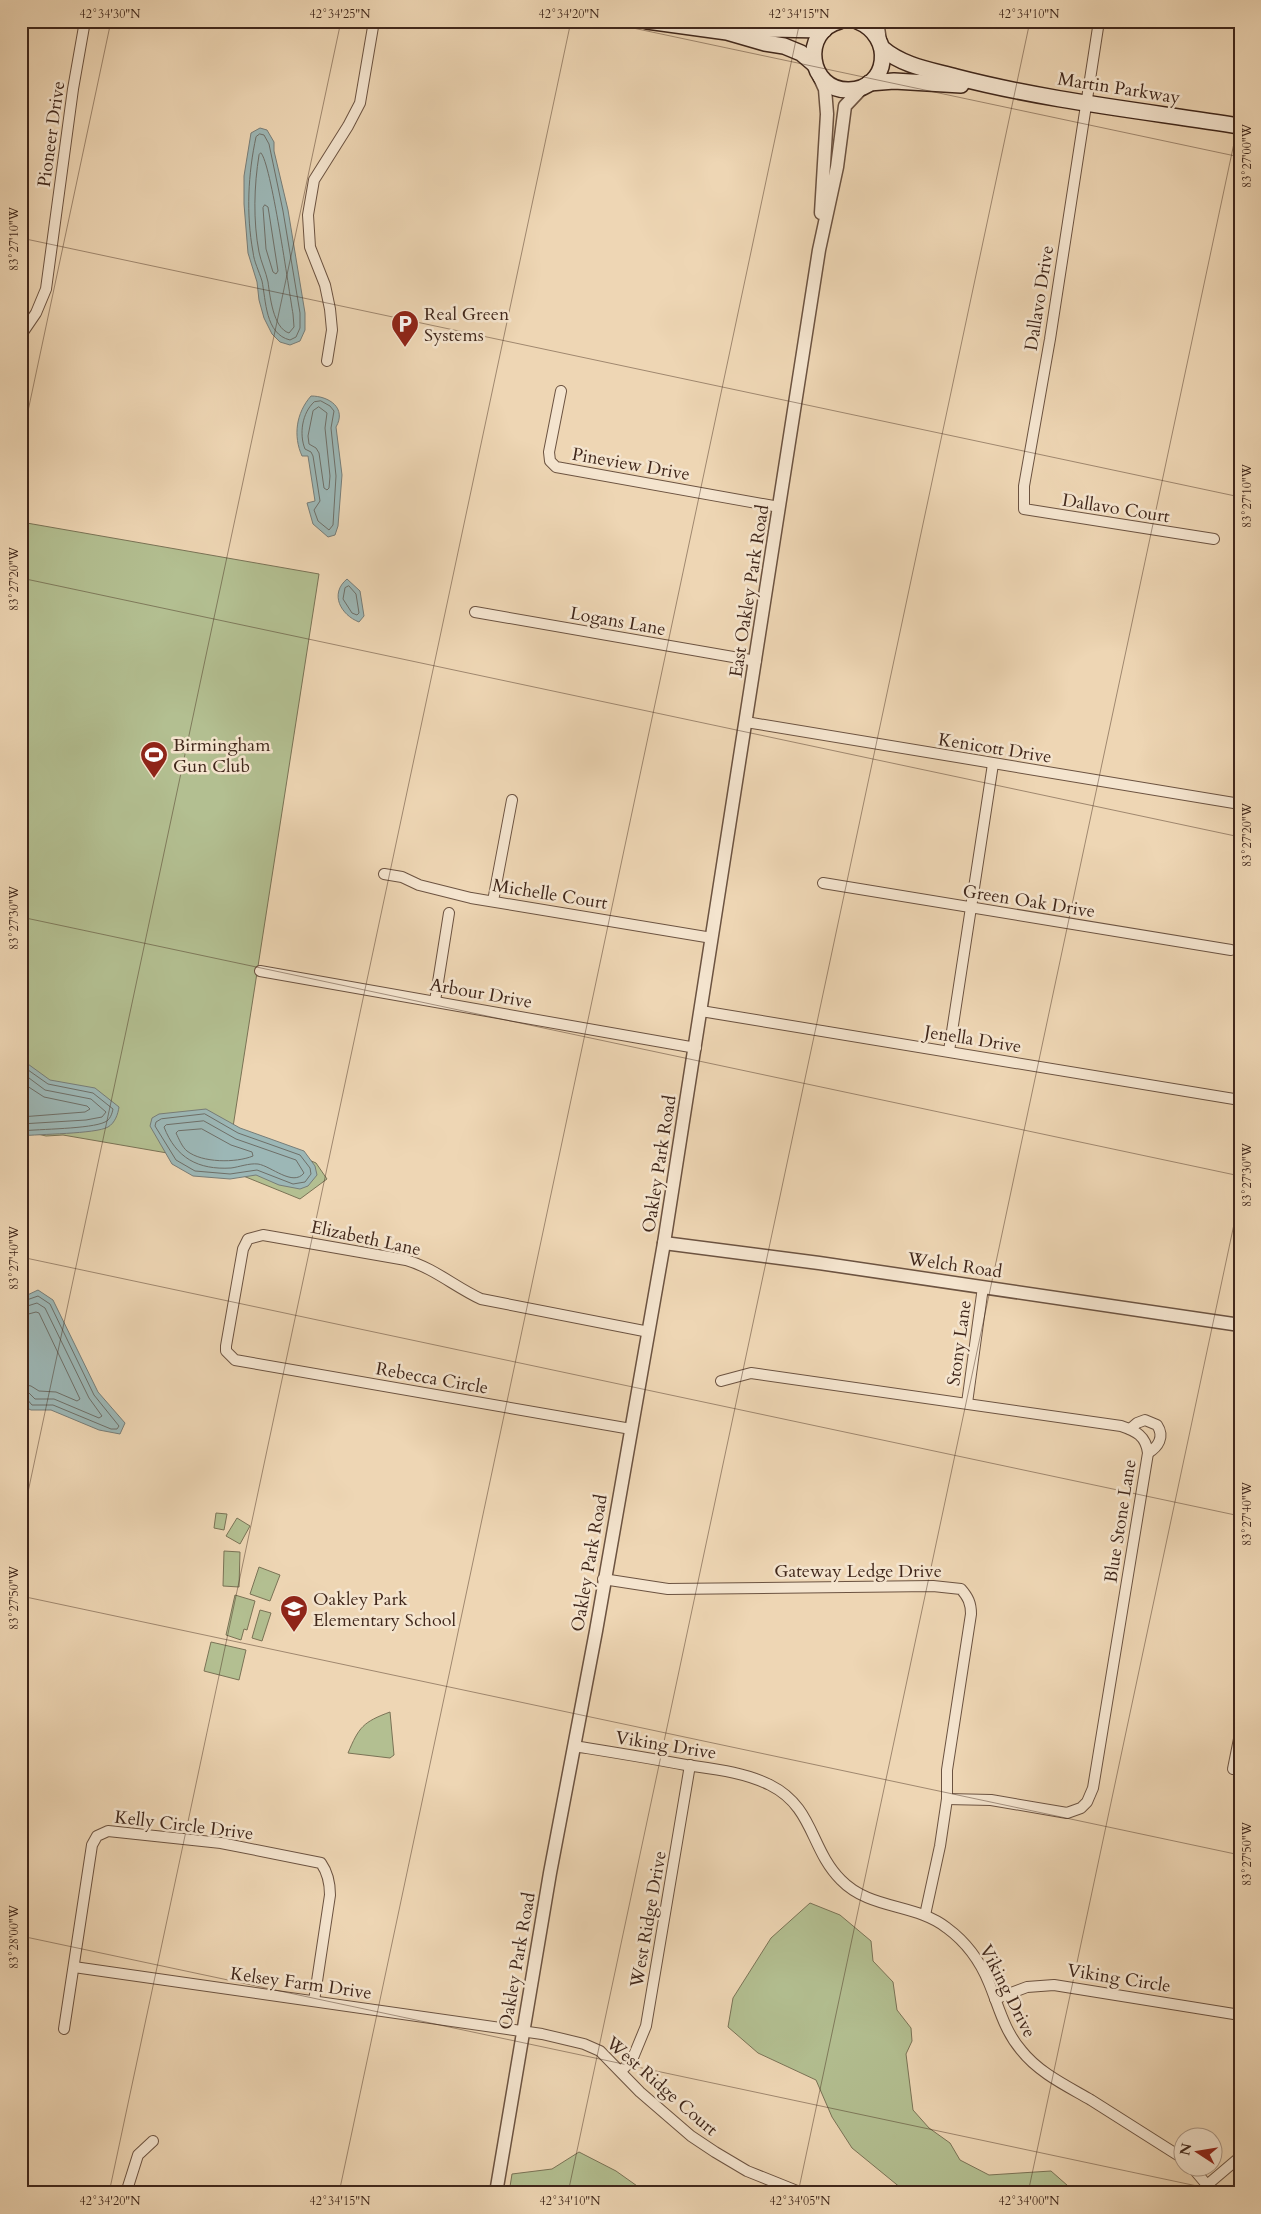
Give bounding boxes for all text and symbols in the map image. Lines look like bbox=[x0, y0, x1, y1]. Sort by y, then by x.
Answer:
text: 42°34'30"N bbox=[80, 6, 141, 22]
text: 42°34'25"N bbox=[310, 6, 371, 22]
text: 42°34'20"N bbox=[539, 6, 600, 22]
text: 42°34'15"N bbox=[769, 6, 830, 22]
text: 42°34'10"N bbox=[999, 6, 1060, 22]
street label: Martin Parkway bbox=[1056, 66, 1182, 111]
street label: Pioneer Drive bbox=[32, 79, 71, 189]
text: 83°27'00"W bbox=[1239, 123, 1255, 188]
text: 83°27'10"W bbox=[6, 206, 22, 271]
street label: Dallavo Drive bbox=[1019, 244, 1060, 353]
place label: Real Green Systems bbox=[424, 302, 510, 348]
parking icon: Real Green Systems bbox=[390, 309, 420, 348]
street label: Pineview Drive bbox=[570, 442, 692, 487]
text: 83°27'10"W bbox=[1239, 463, 1255, 528]
street label: Dallavo Court bbox=[1060, 488, 1172, 529]
street label: East Oakley Park Road bbox=[723, 503, 776, 679]
text: 83°27'20"W bbox=[6, 546, 22, 611]
street label: Logans Lane bbox=[568, 601, 668, 642]
street label: Kenicott Drive bbox=[936, 727, 1053, 770]
place label: Birmingham Gun Club bbox=[173, 733, 271, 779]
sports icon: Birmingham Gun Club bbox=[139, 740, 169, 779]
text: 83°27'20"W bbox=[1239, 802, 1255, 867]
street label: Michelle Court bbox=[491, 873, 610, 916]
street label: Green Oak Drive bbox=[961, 879, 1097, 924]
text: 83°27'30"W bbox=[6, 885, 22, 950]
street label: Arbour Drive bbox=[428, 972, 534, 1015]
street label: Jenella Drive bbox=[920, 1019, 1023, 1060]
street label: Oakley Park Road bbox=[636, 1093, 683, 1235]
text: 83°27'30"W bbox=[1239, 1142, 1255, 1207]
street label: Elizabeth Lane bbox=[309, 1215, 423, 1262]
text: 83°27'40"W bbox=[6, 1225, 22, 1290]
street label: Welch Road bbox=[905, 1246, 1004, 1285]
street label: Stony Lane bbox=[941, 1299, 978, 1387]
street label: Rebecca Circle bbox=[374, 1356, 490, 1401]
street label: Blue Stone Lane bbox=[1098, 1458, 1143, 1584]
text: 83°27'40"W bbox=[1239, 1481, 1255, 1546]
street label: Oakley Park Road bbox=[565, 1492, 614, 1634]
street label: Gateway Ledge Drive bbox=[774, 1559, 942, 1584]
text: 83°27'50"W bbox=[6, 1565, 22, 1630]
place label: Oakley Park Elementary School bbox=[313, 1587, 456, 1633]
school or university icon: Oakley Park Elementary School bbox=[279, 1594, 309, 1633]
street label: Viking Drive bbox=[614, 1725, 718, 1766]
street label: Kelly Circle Drive bbox=[113, 1805, 255, 1846]
text: 83°27'50"W bbox=[1239, 1821, 1255, 1886]
street label: West Ridge Drive bbox=[624, 1849, 673, 1990]
street label: Oakley Park Road bbox=[493, 1890, 542, 2032]
text: 83°28'00"W bbox=[6, 1904, 22, 1969]
street label: Viking Drive bbox=[973, 1940, 1042, 2042]
street label: Viking Circle bbox=[1065, 1958, 1172, 1999]
street label: Kelsey Farm Drive bbox=[228, 1961, 373, 2006]
street label: West Ridge Court bbox=[600, 2030, 723, 2142]
north arrow bbox=[1174, 2126, 1224, 2176]
text: N bbox=[1175, 2141, 1196, 2157]
text: 42°34'20"N bbox=[80, 2193, 141, 2209]
text: 42°34'15"N bbox=[310, 2193, 371, 2209]
text: 42°34'10"N bbox=[540, 2193, 601, 2209]
text: 42°34'05"N bbox=[770, 2193, 831, 2209]
text: 42°34'00"N bbox=[999, 2193, 1060, 2209]

